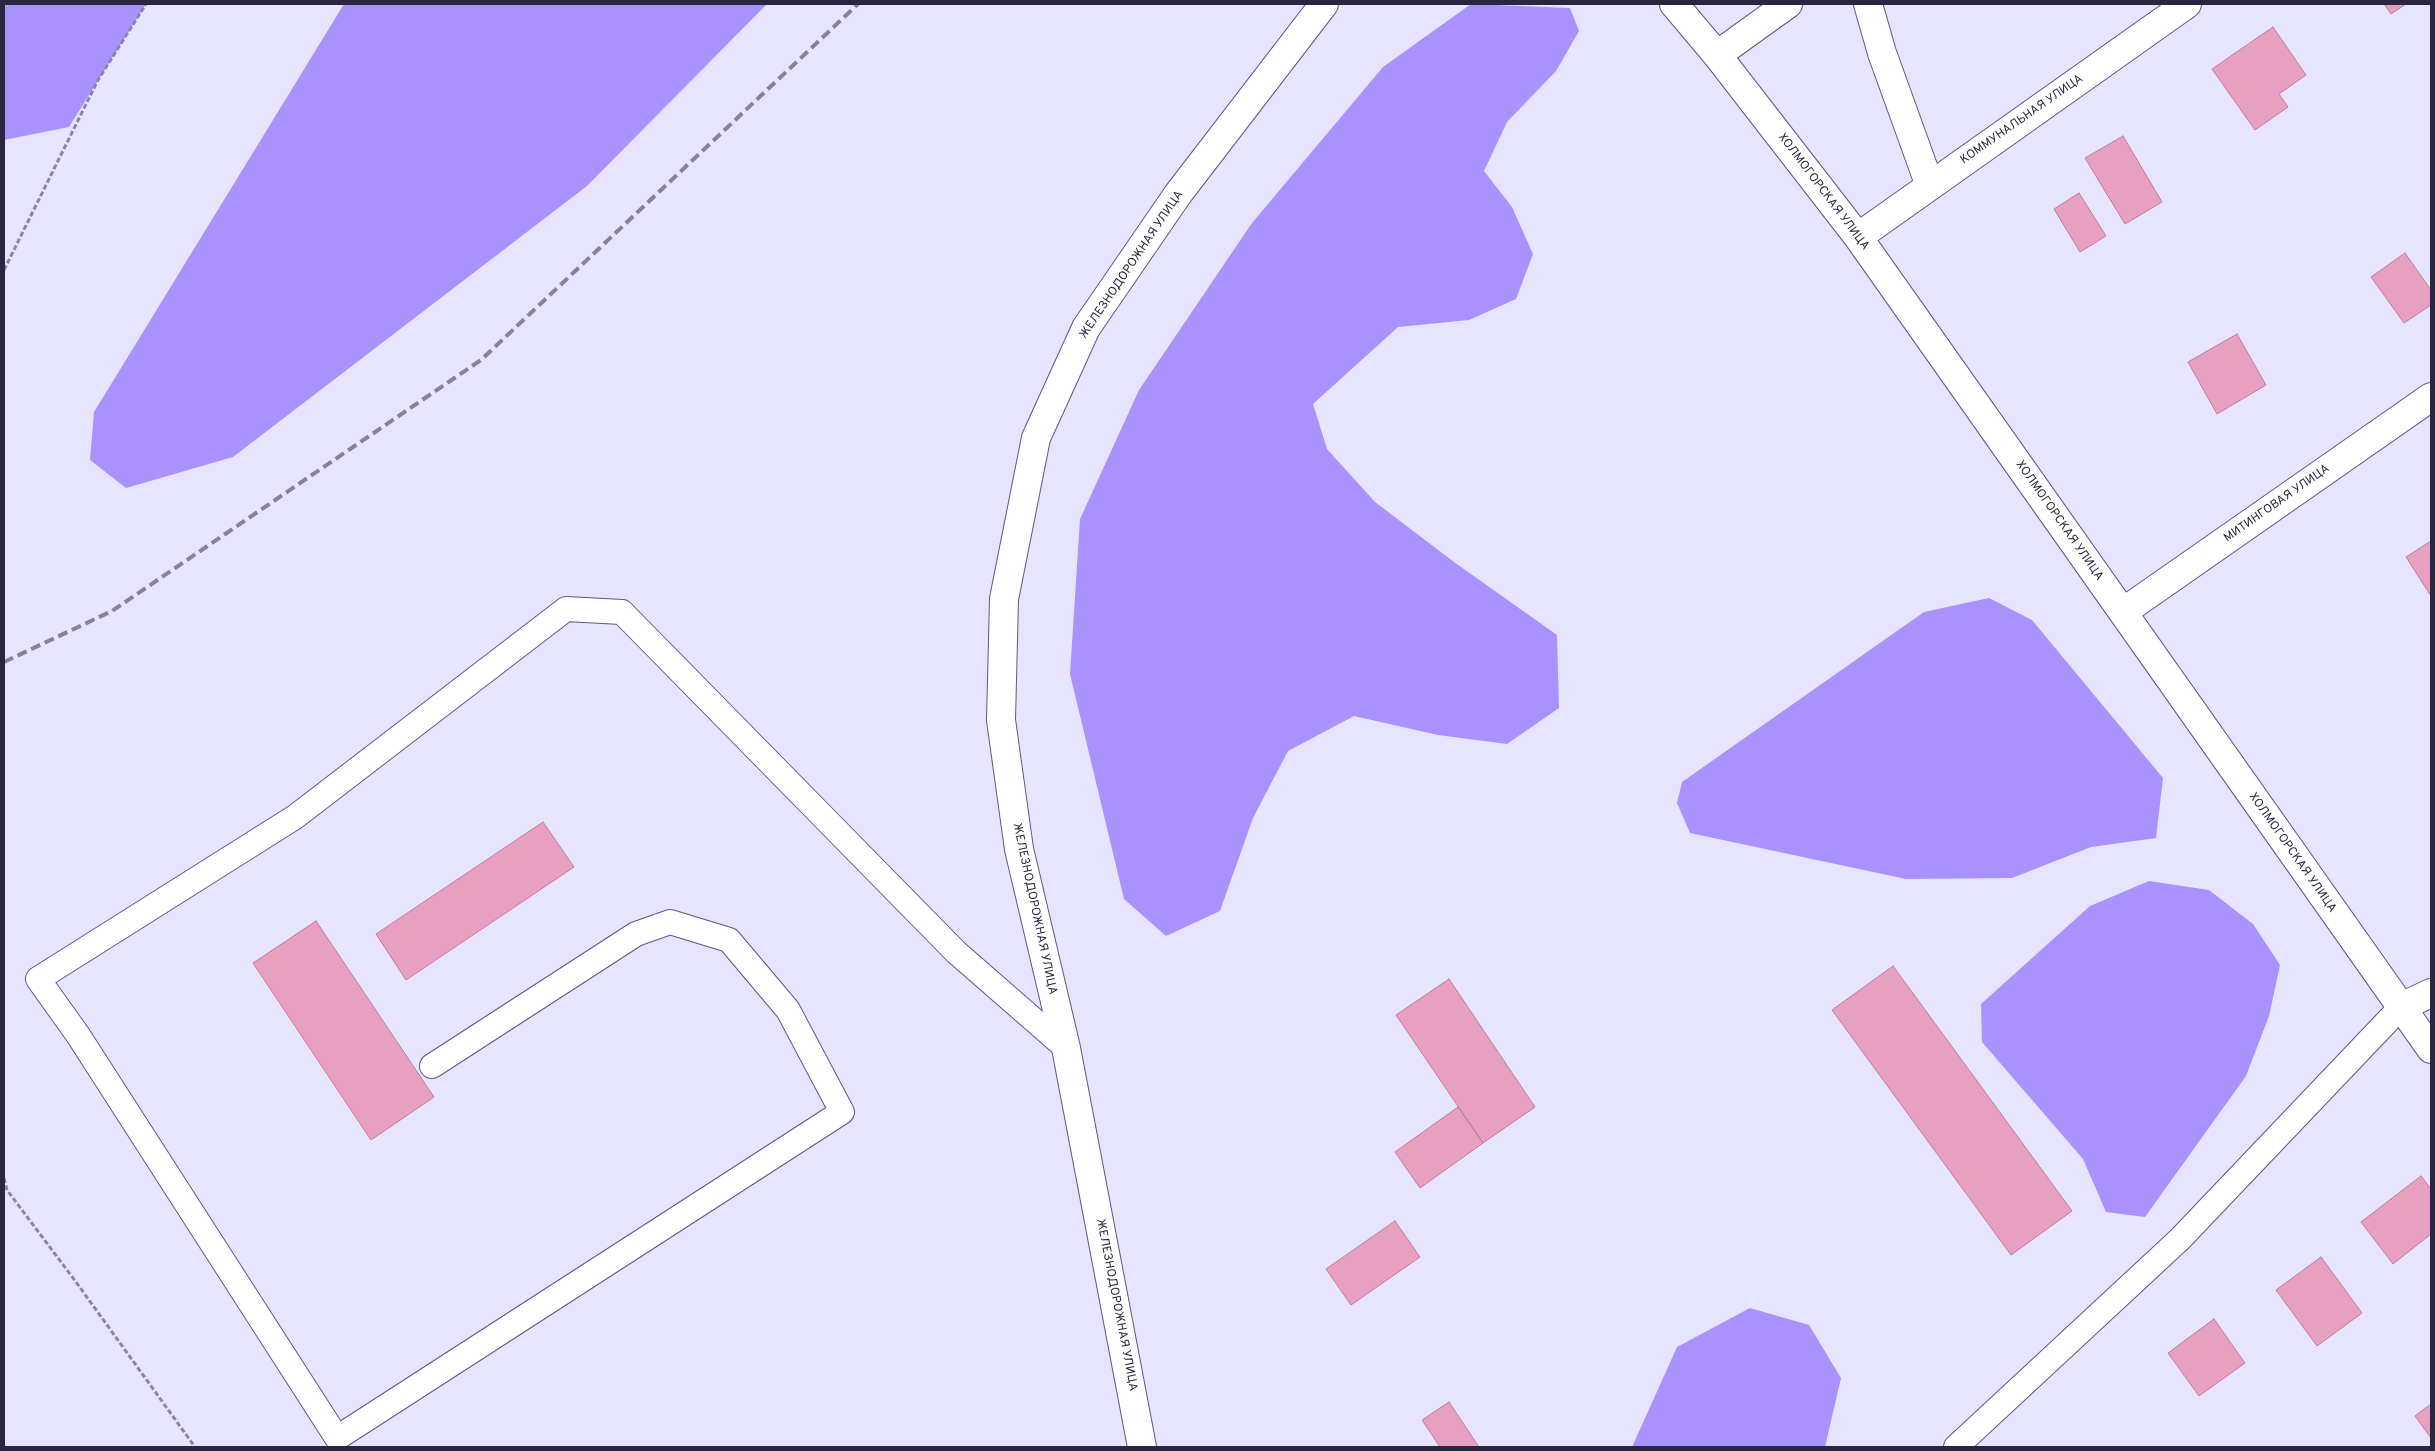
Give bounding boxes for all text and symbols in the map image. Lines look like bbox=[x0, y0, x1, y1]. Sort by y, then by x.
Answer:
street label: КОММУНАЛЬНАЯ УЛИЦА bbox=[1958, 72, 2086, 168]
street label: ХОЛМОГОРСКАЯ УЛИЦА bbox=[1774, 131, 1872, 253]
street label: ЖЕЛЕЗНОДОРОЖНАЯ УЛИЦА bbox=[1077, 188, 1187, 342]
street label: ХОЛМОГОРСКАЯ УЛИЦА bbox=[2012, 458, 2106, 584]
street label: МИТИНГОВАЯ УЛИЦА bbox=[2221, 462, 2333, 546]
street label: ХОЛМОГОРСКАЯ УЛИЦА bbox=[2245, 790, 2339, 916]
street label: ЖЕЛЕЗНОДОРОЖНАЯ УЛИЦА bbox=[1009, 822, 1059, 996]
street label: ЖЕЛЕЗНОДОРОЖНАЯ УЛИЦА bbox=[1092, 1218, 1140, 1392]

